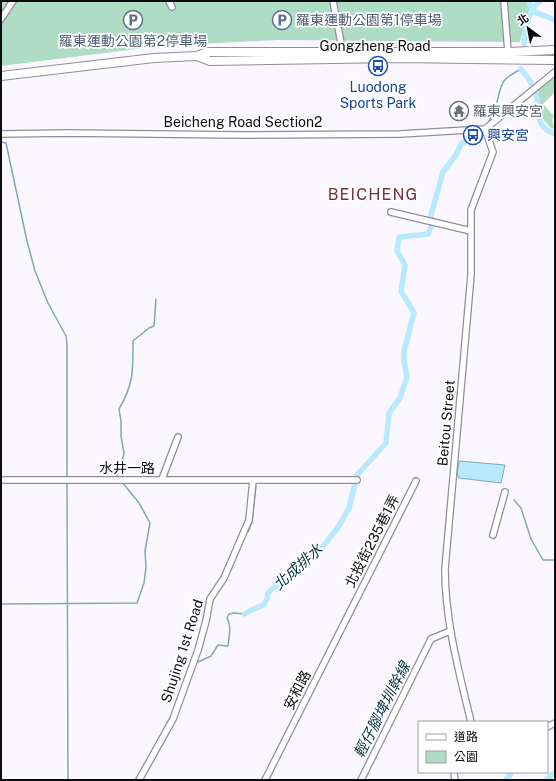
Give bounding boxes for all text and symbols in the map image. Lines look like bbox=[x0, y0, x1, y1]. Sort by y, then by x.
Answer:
north arrow bbox=[508, 8, 548, 48]
parking icon: 羅東運動公園第2停車場 bbox=[122, 9, 144, 31]
parking icon: 羅東運動公園第1停車場 bbox=[271, 9, 293, 31]
place label: 羅東運動公園第1停車場 bbox=[296, 12, 442, 28]
text: 北 bbox=[515, 12, 531, 28]
place label: 羅東運動公園第2停車場 bbox=[59, 33, 207, 49]
street label: Gongzheng Road bbox=[319, 38, 431, 54]
bus stop icon: Luodong Sports Park bbox=[367, 55, 389, 77]
place label: Luodong Sports Park bbox=[340, 79, 416, 111]
temple icon: 羅東興安宮 bbox=[448, 100, 470, 122]
place label: 羅東興安宮 bbox=[473, 103, 543, 119]
street label: Beicheng Road Section2 bbox=[164, 114, 322, 130]
bus stop icon: 興安宮 bbox=[462, 124, 484, 146]
place label: 興安宮 bbox=[487, 127, 529, 143]
district label: BEICHENG bbox=[328, 185, 418, 204]
street label: Beitou Street bbox=[434, 379, 458, 467]
street label: 水井一路 bbox=[99, 460, 155, 476]
street label: 北投街235巷1弄 bbox=[342, 492, 402, 590]
water label: 北成排水 bbox=[270, 540, 326, 593]
street label: Shujing 1st Road bbox=[158, 597, 206, 705]
water label: 輕仔腳埤圳幹線 bbox=[350, 657, 414, 760]
street label: 安和路 bbox=[280, 668, 314, 712]
legend bbox=[418, 721, 548, 773]
text: 道路 bbox=[454, 730, 478, 744]
text: 公園 bbox=[454, 750, 478, 764]

